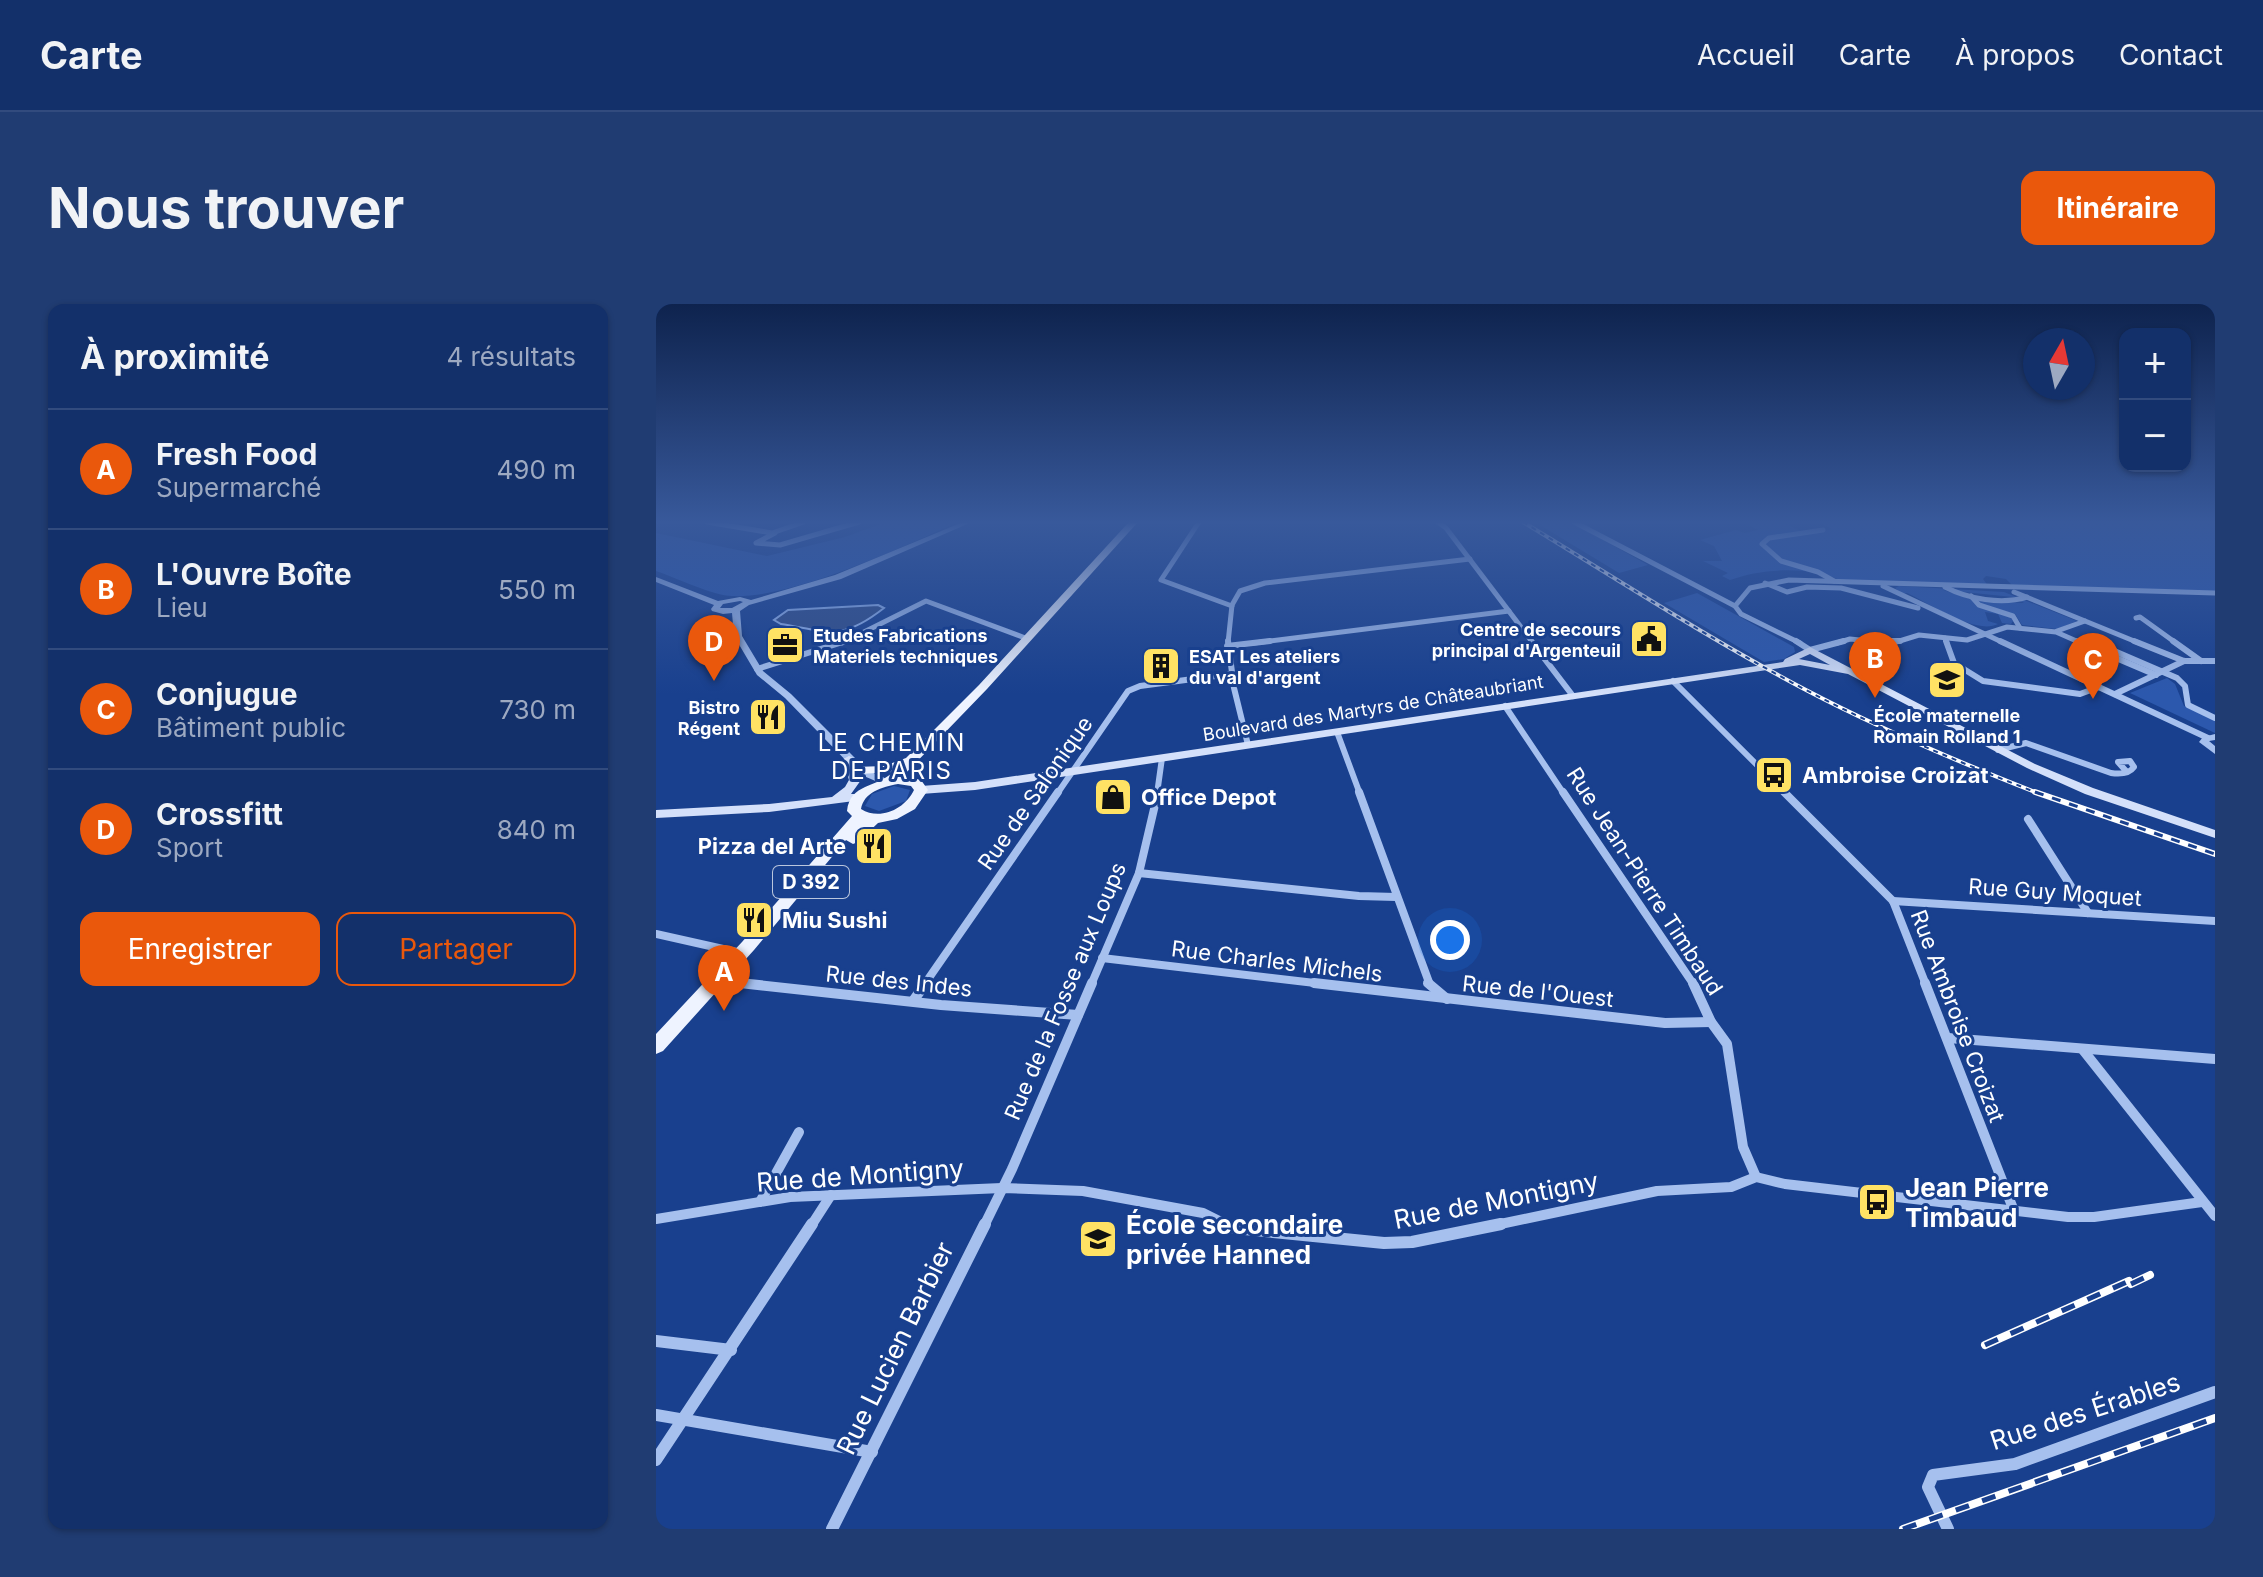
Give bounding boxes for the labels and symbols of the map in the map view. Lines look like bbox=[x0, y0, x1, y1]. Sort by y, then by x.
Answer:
north arrow bbox=[2023, 328, 2095, 400]
pin: D bbox=[688, 615, 740, 681]
public building icon: Centre de secours principal d'Argenteuil bbox=[1628, 618, 1670, 660]
place label: Centre de secours principal d'Argenteuil bbox=[1432, 619, 1621, 661]
office icon: Etudes Fabrications Materiels techniques bbox=[764, 624, 806, 666]
place label: Etudes Fabrications Materiels techniques bbox=[813, 625, 998, 667]
pin: B bbox=[1849, 632, 1901, 698]
pin: C bbox=[2067, 633, 2119, 699]
building icon: ESAT Les ateliers du val d'argent bbox=[1140, 645, 1182, 687]
place label: ESAT Les ateliers du val d'argent bbox=[1189, 646, 1340, 688]
school or university icon: École maternelle Romain Rolland 1 bbox=[1926, 659, 1968, 701]
street label: Boulevard des Martyrs de Châteaubriant bbox=[1201, 671, 1545, 745]
restaurant icon: Bistro Régent bbox=[747, 696, 789, 738]
place label: Bistro Régent bbox=[678, 697, 740, 739]
place label: École maternelle Romain Rolland 1 bbox=[1873, 705, 2021, 747]
street label: Rue de Salonique bbox=[972, 711, 1098, 875]
district label: LE CHEMIN DE PARIS bbox=[818, 728, 966, 785]
bus stop icon: Ambroise Croizat bbox=[1753, 754, 1795, 796]
street label: Rue Jean-Pierre Timbaud bbox=[1562, 762, 1728, 1000]
place label: Ambroise Croizat bbox=[1802, 762, 1988, 788]
shop icon: Office Depot bbox=[1092, 776, 1134, 818]
place label: Office Depot bbox=[1141, 784, 1276, 810]
restaurant icon: Pizza del Arte bbox=[853, 825, 895, 867]
place label: Pizza del Arte bbox=[698, 833, 846, 859]
street label: Rue de la Fosse aux Loups bbox=[999, 858, 1131, 1124]
road number: D 392 bbox=[773, 866, 849, 898]
street label: Rue Guy Moquet bbox=[1967, 873, 2143, 911]
restaurant icon: Miu Sushi bbox=[733, 899, 775, 941]
street label: Rue Ambroise Croizat bbox=[1905, 906, 2011, 1126]
place label: Miu Sushi bbox=[782, 907, 887, 933]
your location bbox=[1430, 920, 1470, 960]
street label: Rue Charles Michels bbox=[1170, 935, 1384, 987]
pin: A bbox=[698, 945, 750, 1011]
street label: Rue des Indes bbox=[824, 960, 974, 1002]
street label: Rue de l'Ouest bbox=[1461, 970, 1615, 1012]
street label: Rue de Montigny bbox=[755, 1152, 965, 1198]
street label: Rue de Montigny bbox=[1391, 1165, 1601, 1235]
place label: Jean Pierre Timbaud bbox=[1905, 1172, 2049, 1233]
bus stop icon: Jean Pierre Timbaud bbox=[1856, 1181, 1898, 1223]
place label: École secondaire privée Hanned bbox=[1126, 1209, 1343, 1270]
school or university icon: École secondaire privée Hanned bbox=[1077, 1218, 1119, 1260]
street label: Rue Lucien Barbier bbox=[830, 1236, 960, 1459]
street label: Rue des Érables bbox=[1986, 1366, 2184, 1456]

